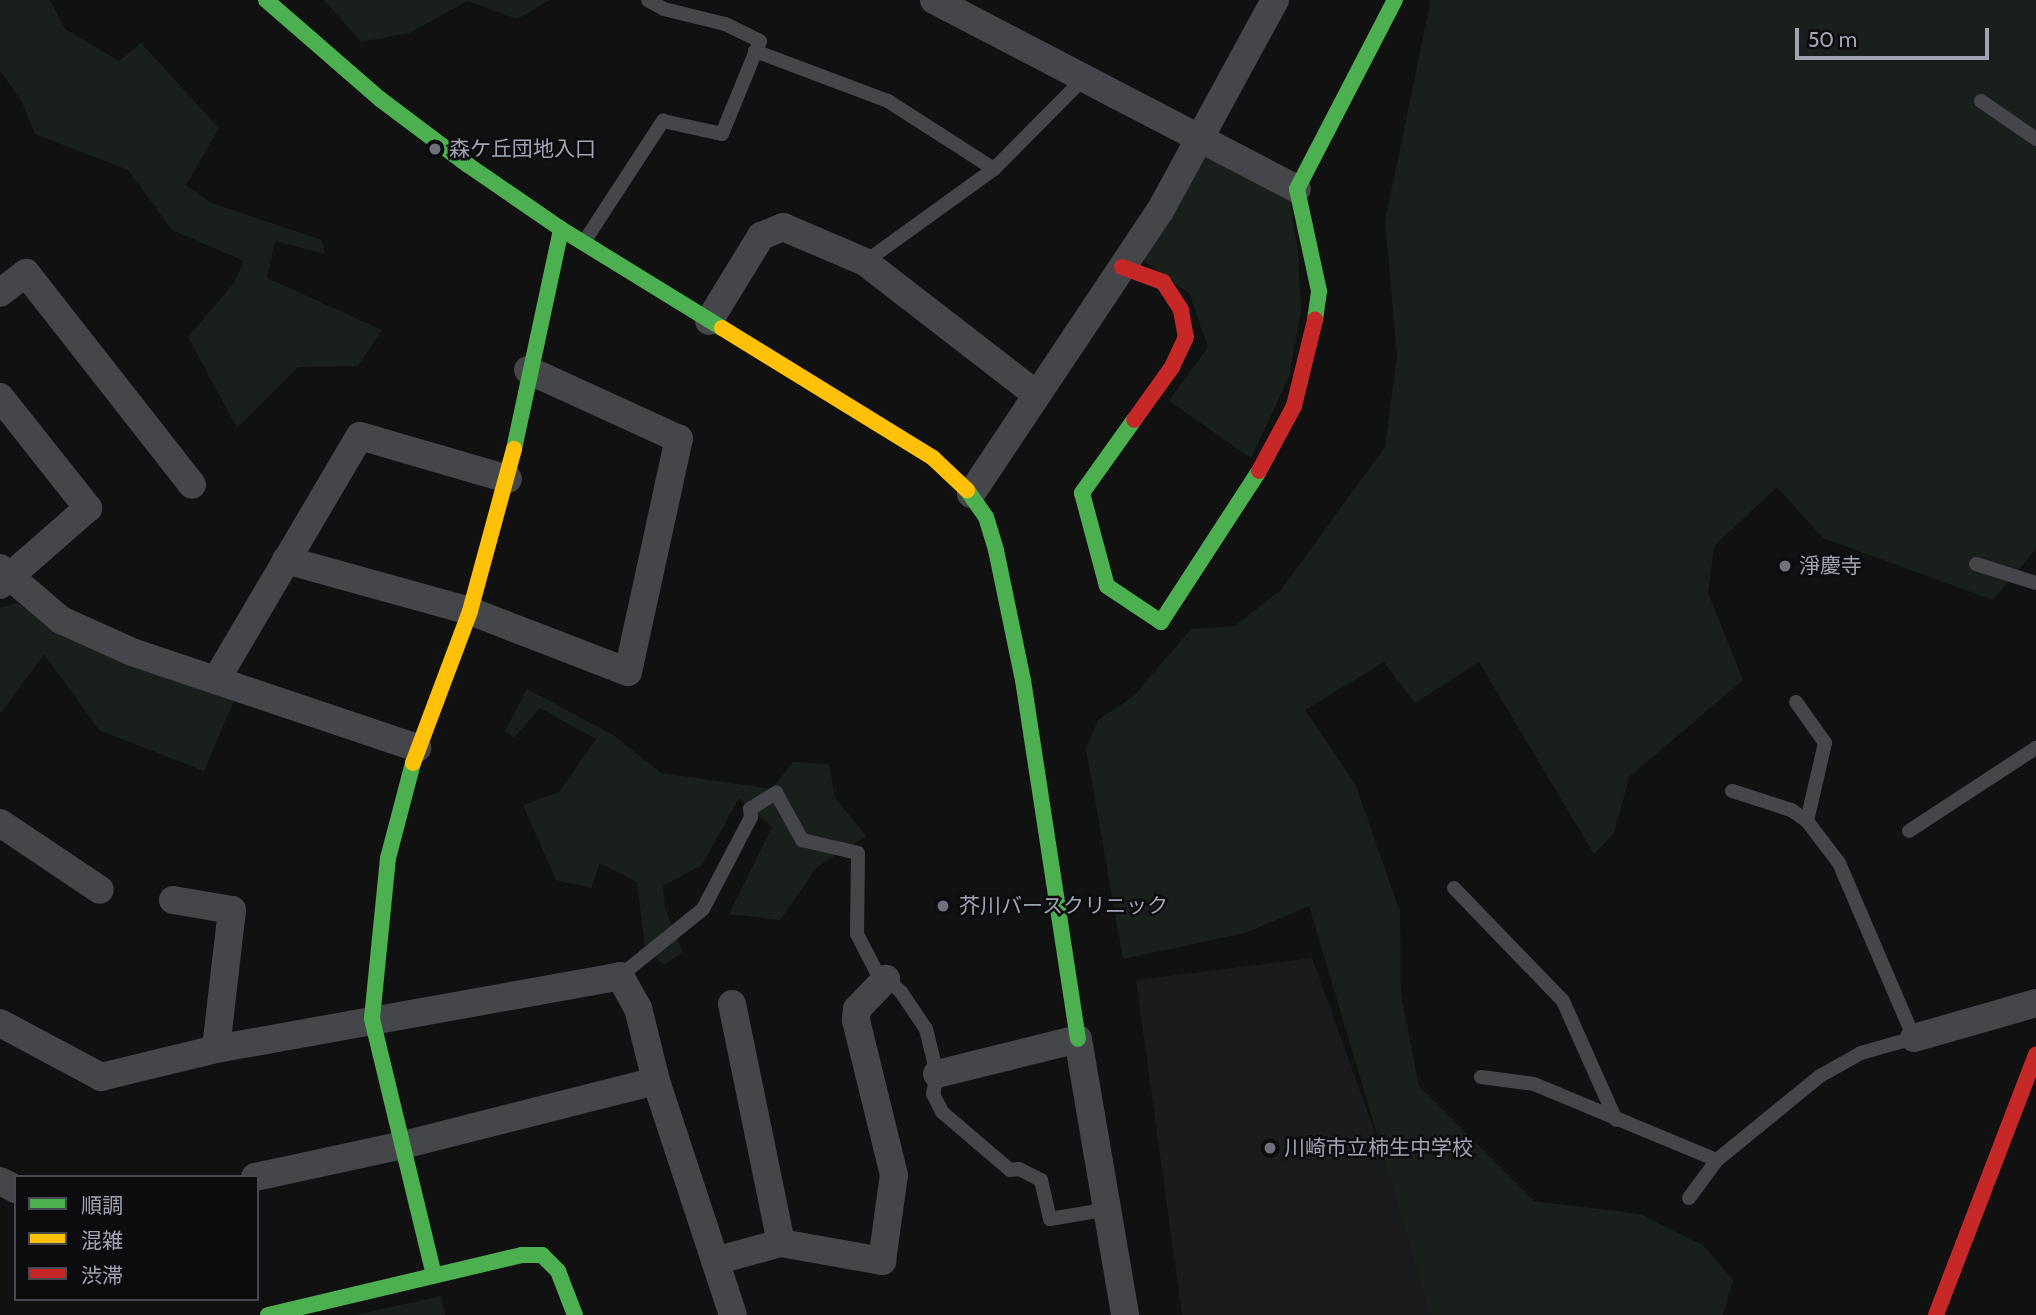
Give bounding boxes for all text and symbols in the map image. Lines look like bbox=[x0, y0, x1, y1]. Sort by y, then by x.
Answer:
scale bar bbox=[1798, 14, 1992, 58]
text: 50 m bbox=[1808, 27, 1857, 52]
place label: 森ケ丘団地入口 bbox=[449, 136, 596, 162]
marker: 森ケ丘団地入口 bbox=[427, 141, 443, 157]
place label: 淨慶寺 bbox=[1799, 553, 1862, 579]
marker: 淨慶寺 bbox=[1777, 558, 1793, 574]
place label: 芥川バースクリニック bbox=[959, 893, 1169, 919]
marker: 芥川バースクリニック bbox=[933, 896, 953, 916]
place label: 川崎市立柿生中学校 bbox=[1284, 1135, 1473, 1161]
marker: 川崎市立柿生中学校 bbox=[1262, 1140, 1278, 1156]
legend bbox=[14, 1175, 259, 1301]
text: 順調 bbox=[81, 1193, 123, 1218]
text: 混雑 bbox=[81, 1228, 123, 1253]
text: 渋滞 bbox=[81, 1263, 123, 1288]

